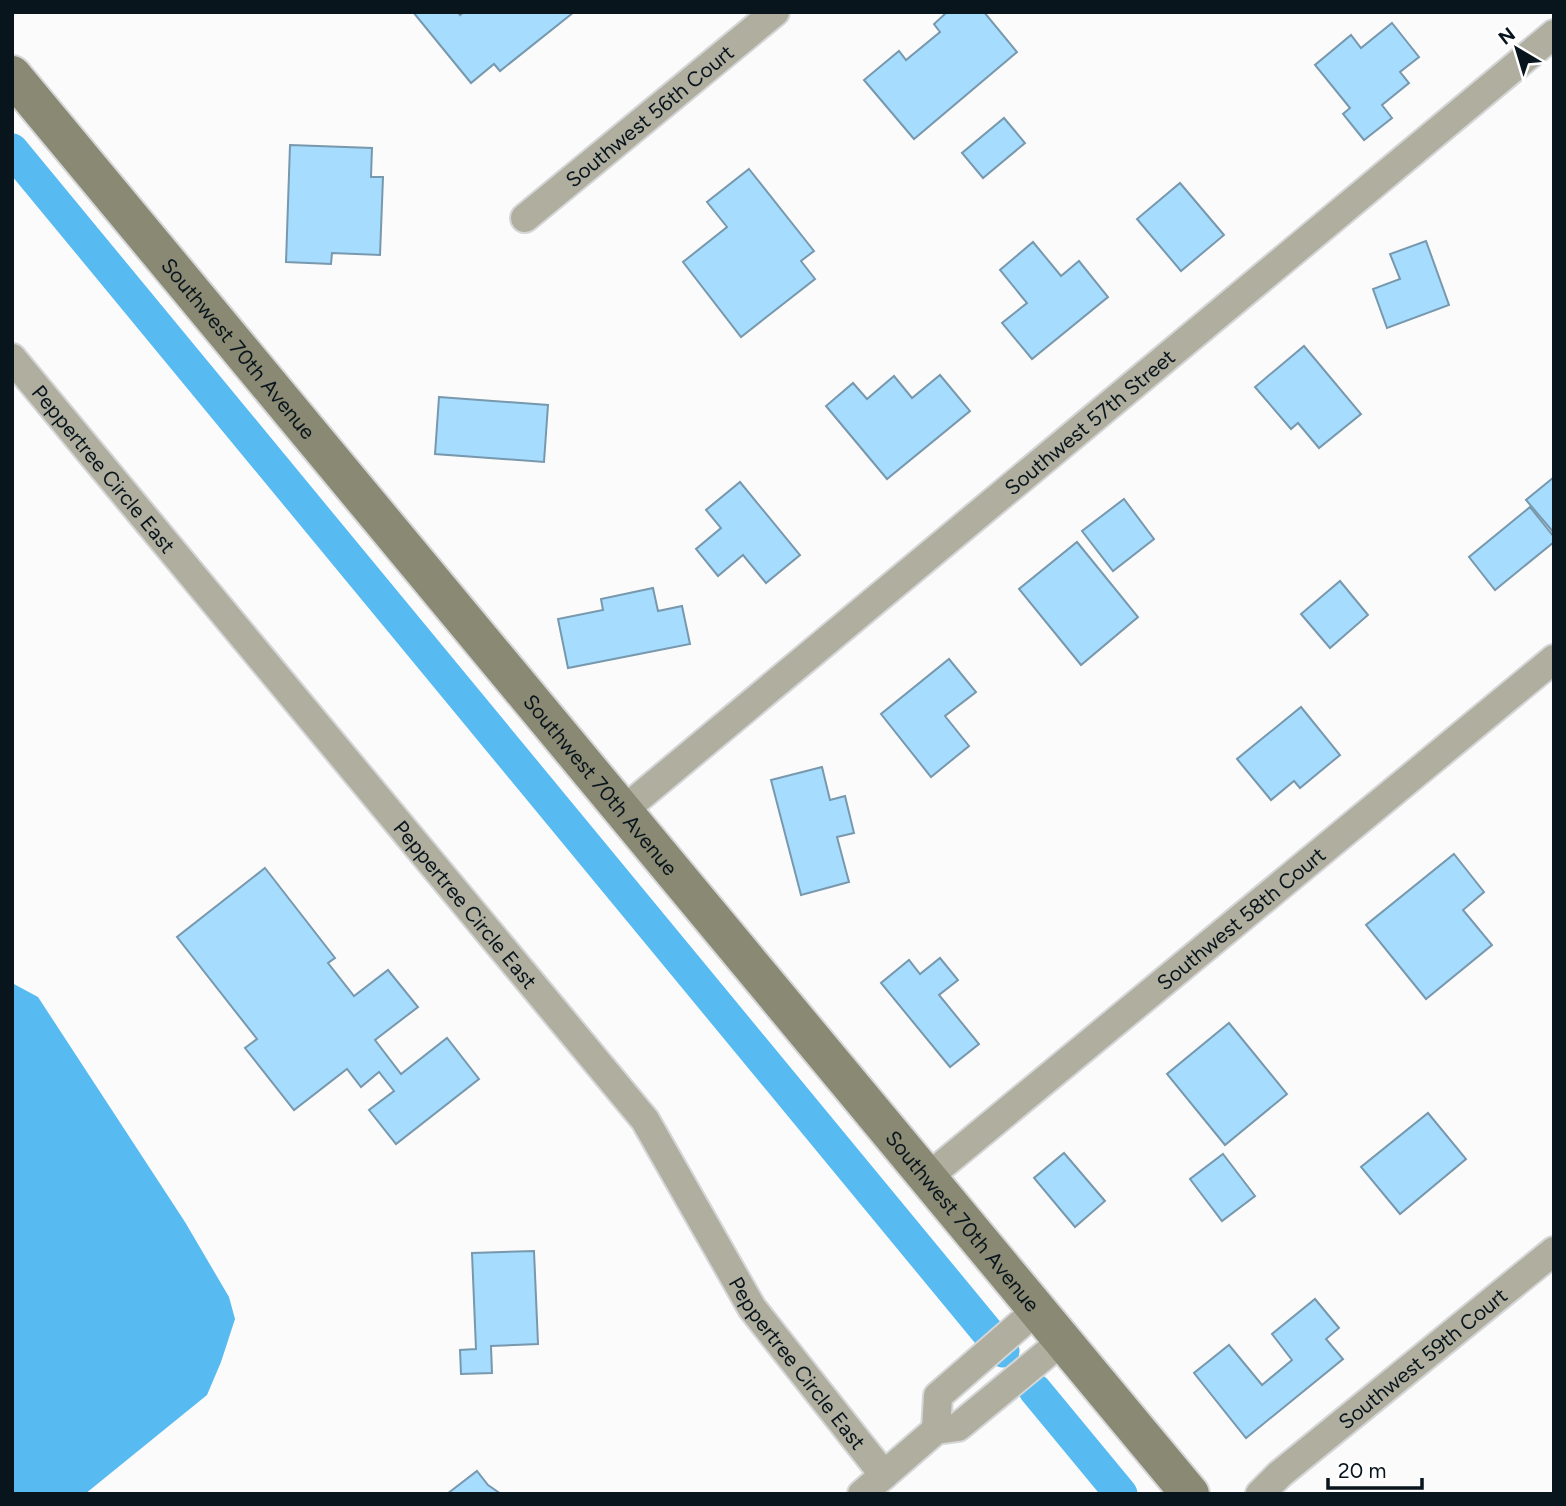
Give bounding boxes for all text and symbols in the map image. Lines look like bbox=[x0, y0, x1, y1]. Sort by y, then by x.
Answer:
north arrow bbox=[1482, 14, 1552, 84]
text: N bbox=[1494, 22, 1520, 50]
street label: Southwest 56th Court bbox=[560, 39, 738, 192]
street label: Southwest 70th Avenue bbox=[156, 253, 321, 444]
street label: Southwest 57th Street bbox=[999, 344, 1180, 500]
street label: Peppertree Circle East bbox=[27, 380, 181, 558]
street label: Southwest 70th Avenue bbox=[519, 689, 683, 880]
street label: Peppertree Circle East bbox=[389, 815, 543, 993]
street label: Southwest 58th Court bbox=[1152, 841, 1330, 995]
street label: Southwest 70th Avenue bbox=[881, 1125, 1045, 1316]
street label: Peppertree Circle East bbox=[724, 1272, 871, 1454]
street label: Southwest 59th Court bbox=[1333, 1282, 1512, 1434]
scale bar bbox=[1328, 1446, 1422, 1490]
text: 20 m bbox=[1338, 1458, 1386, 1483]

